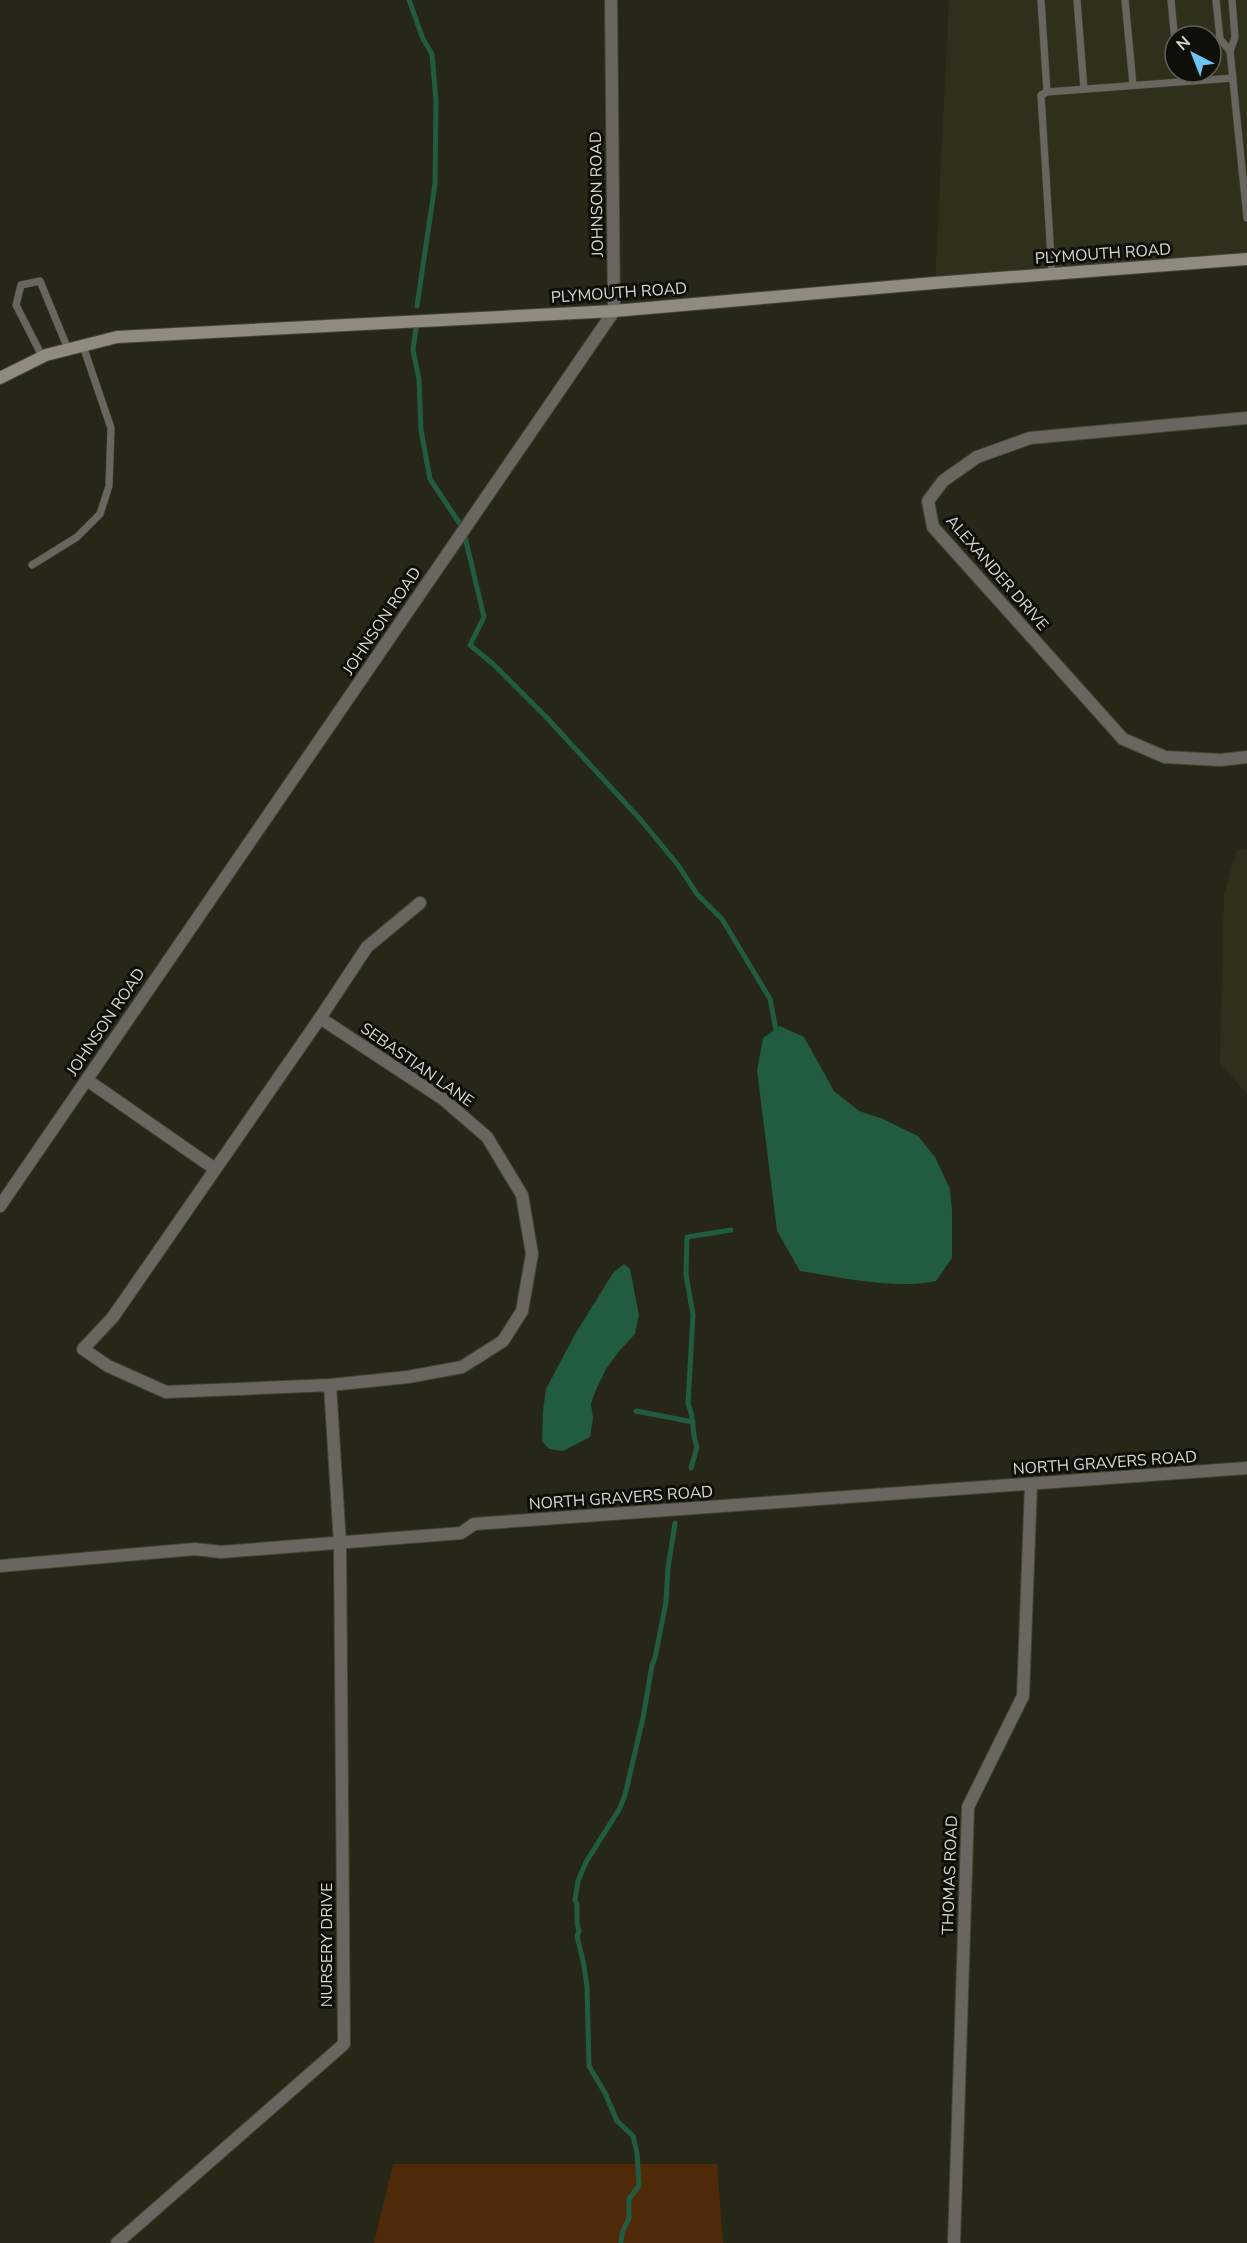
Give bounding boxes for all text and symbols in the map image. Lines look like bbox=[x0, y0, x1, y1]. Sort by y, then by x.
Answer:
north arrow bbox=[1163, 24, 1223, 84]
text: N bbox=[1172, 31, 1195, 56]
street label: JOHNSON ROAD bbox=[585, 131, 609, 258]
street label: PLYMOUTH ROAD bbox=[1034, 238, 1172, 270]
street label: PLYMOUTH ROAD bbox=[550, 277, 688, 309]
street label: ALEXANDER DRIVE bbox=[941, 511, 1053, 635]
street label: JOHNSON ROAD bbox=[337, 563, 426, 680]
street label: JOHNSON ROAD bbox=[61, 964, 150, 1081]
street label: SEBASTIAN LANE bbox=[356, 1018, 478, 1112]
street label: NORTH GRAVERS ROAD bbox=[1012, 1446, 1198, 1480]
street label: NORTH GRAVERS ROAD bbox=[528, 1481, 714, 1515]
street label: THOMAS ROAD bbox=[937, 1815, 963, 1935]
street label: NURSERY DRIVE bbox=[316, 1883, 338, 2007]

